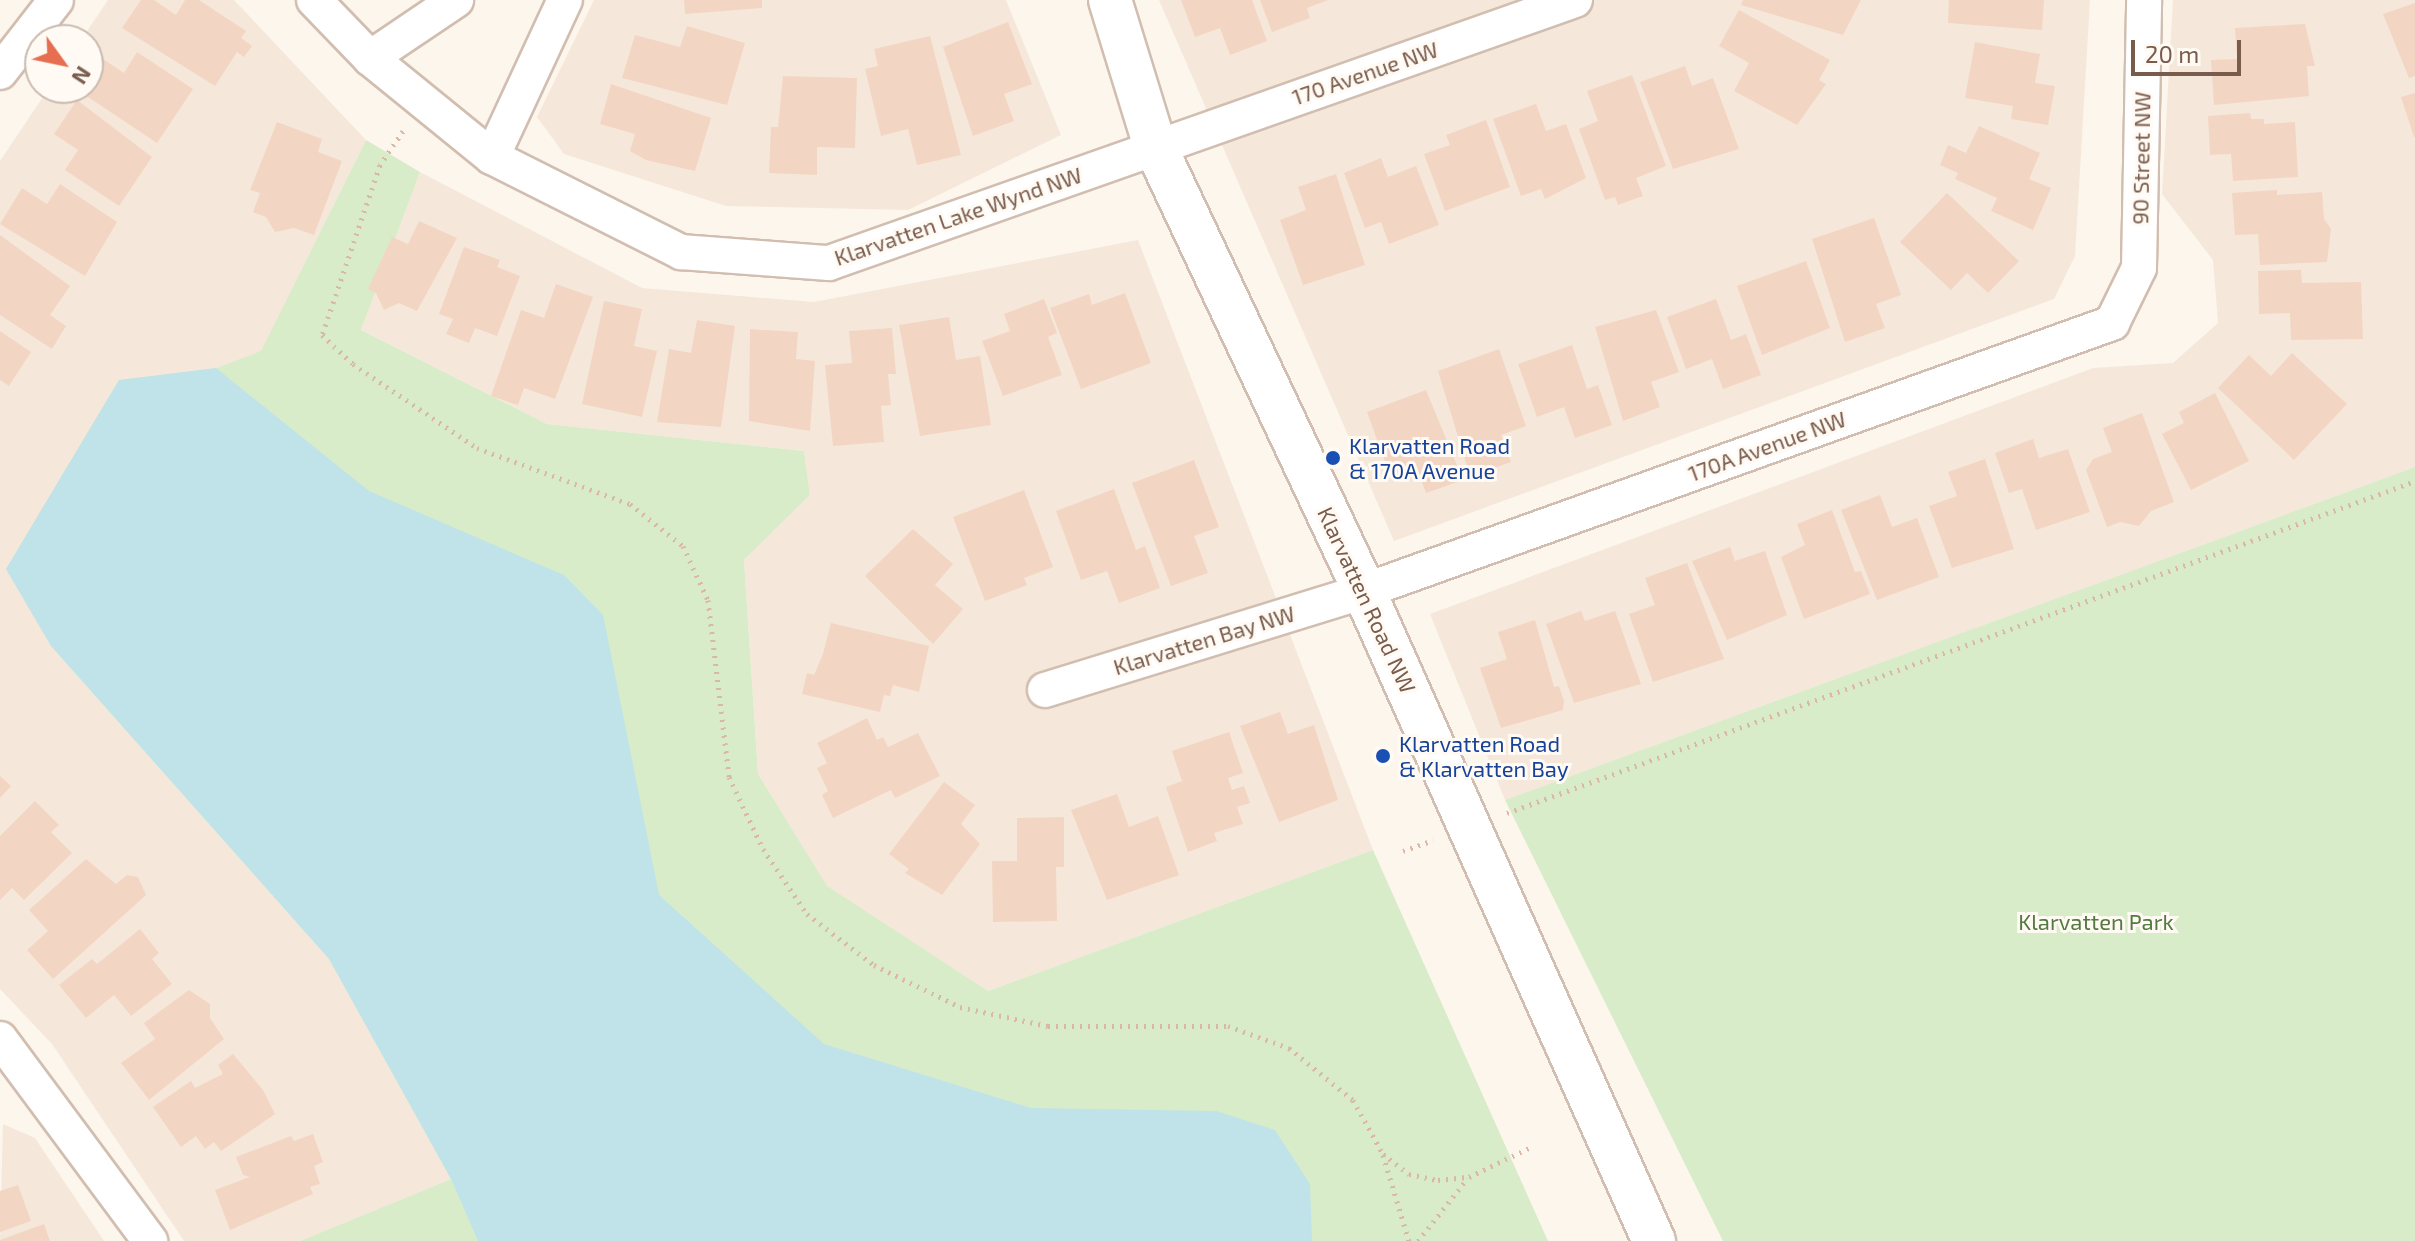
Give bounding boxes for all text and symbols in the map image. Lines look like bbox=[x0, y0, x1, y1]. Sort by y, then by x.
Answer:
north arrow bbox=[24, 24, 104, 104]
scale bar bbox=[2135, 24, 2245, 74]
street label: 170 Avenue NW bbox=[1288, 36, 1442, 110]
text: 20 m bbox=[2145, 39, 2199, 68]
text: N bbox=[67, 62, 98, 90]
street label: 90 Street NW bbox=[2127, 91, 2155, 225]
street label: Klarvatten Lake Wynd NW bbox=[831, 161, 1085, 271]
street label: 170A Avenue NW bbox=[1684, 405, 1850, 487]
place label: Klarvatten Road & 170A Avenue bbox=[1349, 432, 1510, 484]
marker: Klarvatten Road & 170A Avenue bbox=[1324, 449, 1342, 467]
street label: Klarvatten Road NW bbox=[1312, 503, 1422, 697]
street label: Klarvatten Bay NW bbox=[1110, 600, 1298, 680]
place label: Klarvatten Road & Klarvatten Bay bbox=[1399, 730, 1569, 782]
marker: Klarvatten Road & Klarvatten Bay bbox=[1374, 747, 1392, 765]
park label: Klarvatten Park bbox=[2018, 909, 2174, 935]

